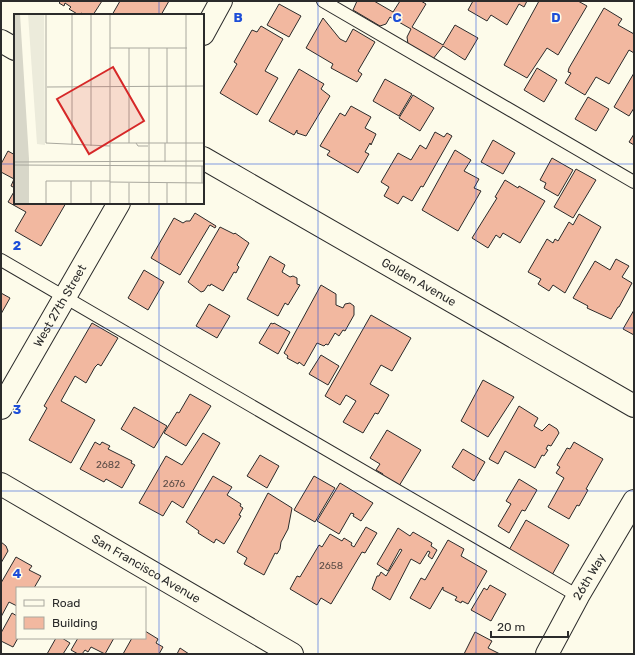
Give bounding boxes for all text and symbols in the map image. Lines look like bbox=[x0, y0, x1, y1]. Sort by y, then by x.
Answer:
text: B bbox=[233, 10, 243, 25]
text: C bbox=[392, 10, 402, 25]
text: D bbox=[551, 10, 561, 25]
inset map bbox=[14, 14, 204, 204]
text: 2 bbox=[13, 238, 21, 253]
street label: Golden Avenue bbox=[379, 255, 459, 309]
street label: West 27th Street bbox=[31, 262, 89, 349]
text: 3 bbox=[13, 402, 22, 417]
house number: 2682 bbox=[96, 459, 120, 471]
house number: 2676 bbox=[163, 478, 185, 490]
street label: San Francisco Avenue bbox=[89, 532, 203, 606]
street label: 26th Way bbox=[570, 551, 609, 602]
house number: 2658 bbox=[319, 560, 343, 572]
text: 4 bbox=[13, 566, 22, 581]
legend bbox=[16, 587, 146, 639]
text: Road bbox=[52, 596, 80, 610]
scale bar bbox=[491, 613, 568, 639]
text: Building bbox=[52, 616, 98, 630]
text: 20 m bbox=[497, 620, 525, 634]

